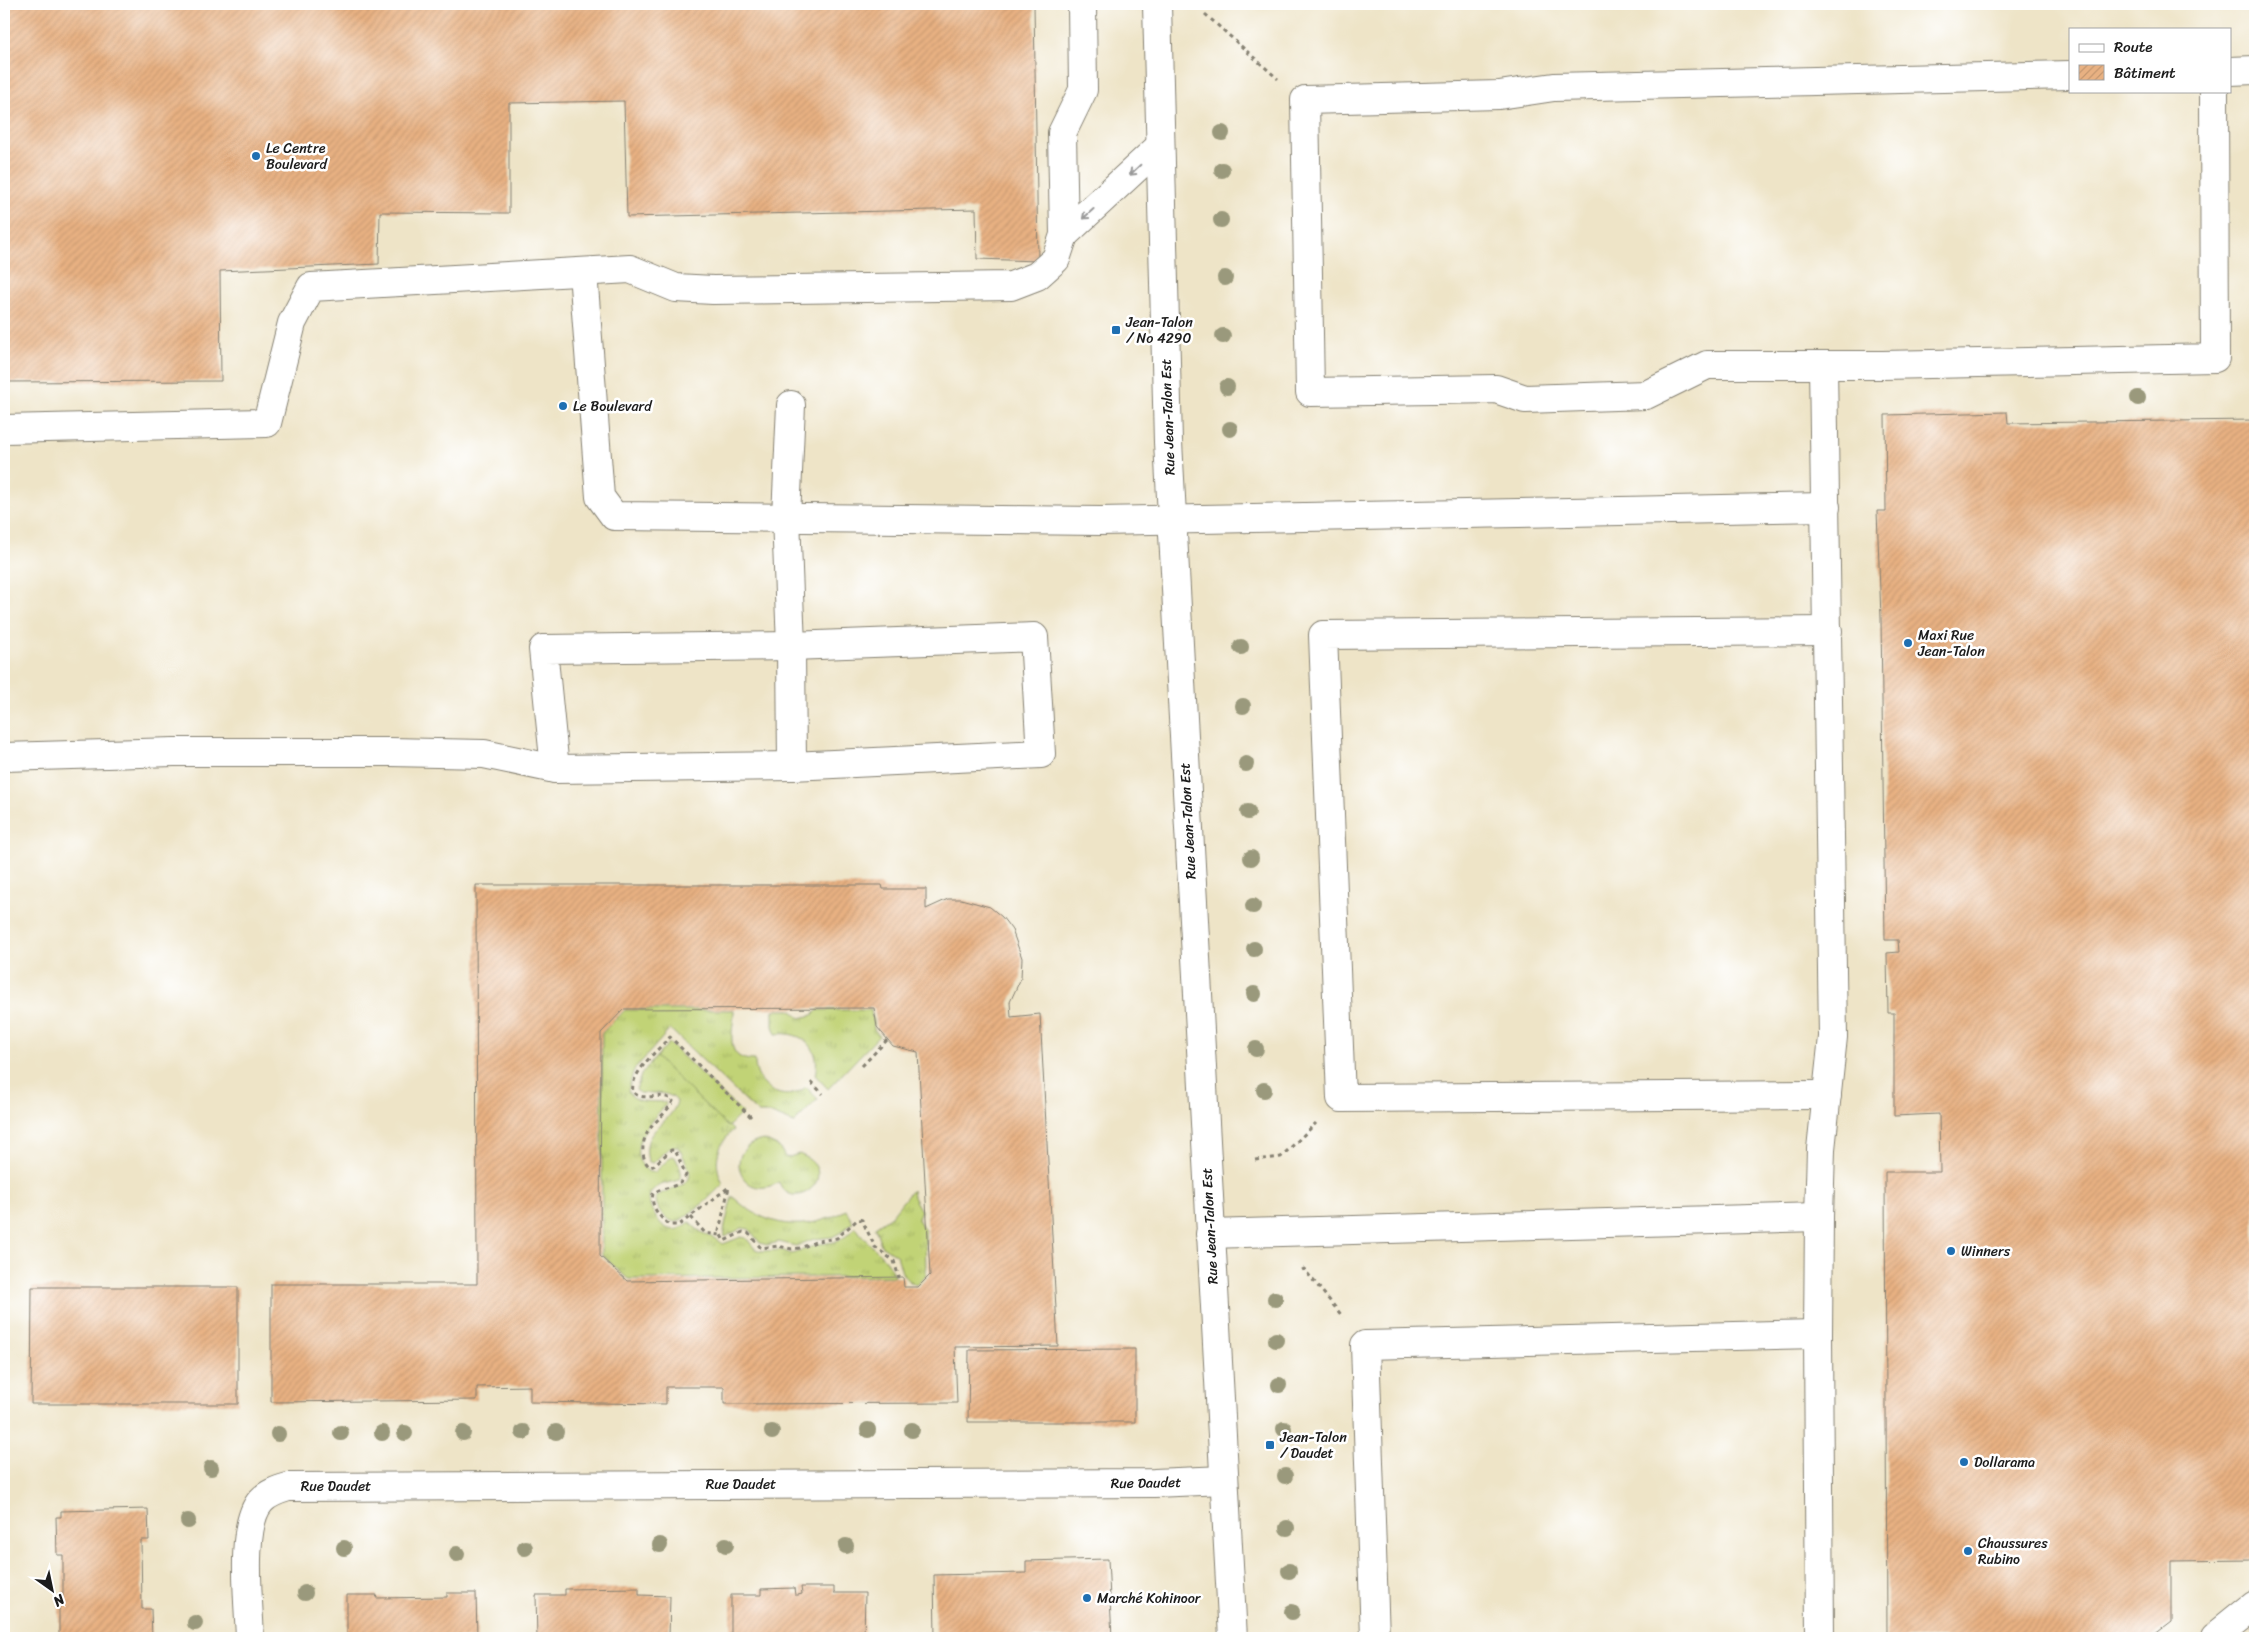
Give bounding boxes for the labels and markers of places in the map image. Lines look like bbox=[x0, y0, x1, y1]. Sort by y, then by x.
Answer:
place label: Le Centre Boulevard bbox=[266, 136, 328, 177]
marker: Le Centre Boulevard bbox=[250, 150, 262, 162]
place label: Jean-Talon / No 4290 bbox=[1125, 310, 1193, 351]
marker: Jean-Talon / No 4290 bbox=[1110, 324, 1122, 336]
place label: Le Boulevard bbox=[573, 394, 653, 419]
marker: Le Boulevard bbox=[557, 400, 569, 412]
place label: Maxi Rue Jean-Talon bbox=[1917, 623, 1985, 664]
marker: Maxi Rue Jean-Talon bbox=[1902, 637, 1914, 649]
place label: Winners bbox=[1961, 1239, 2011, 1264]
marker: Winners bbox=[1945, 1245, 1957, 1257]
place label: Jean-Talon / Daudet bbox=[1279, 1425, 1347, 1466]
marker: Jean-Talon / Daudet bbox=[1264, 1439, 1276, 1451]
place label: Dollarama bbox=[1974, 1450, 2035, 1475]
marker: Dollarama bbox=[1958, 1456, 1970, 1468]
place label: Chaussures Rubino bbox=[1978, 1531, 2048, 1572]
marker: Chaussures Rubino bbox=[1962, 1545, 1974, 1557]
place label: Marché Kohinoor bbox=[1097, 1586, 1202, 1611]
marker: Marché Kohinoor bbox=[1081, 1592, 1093, 1604]

